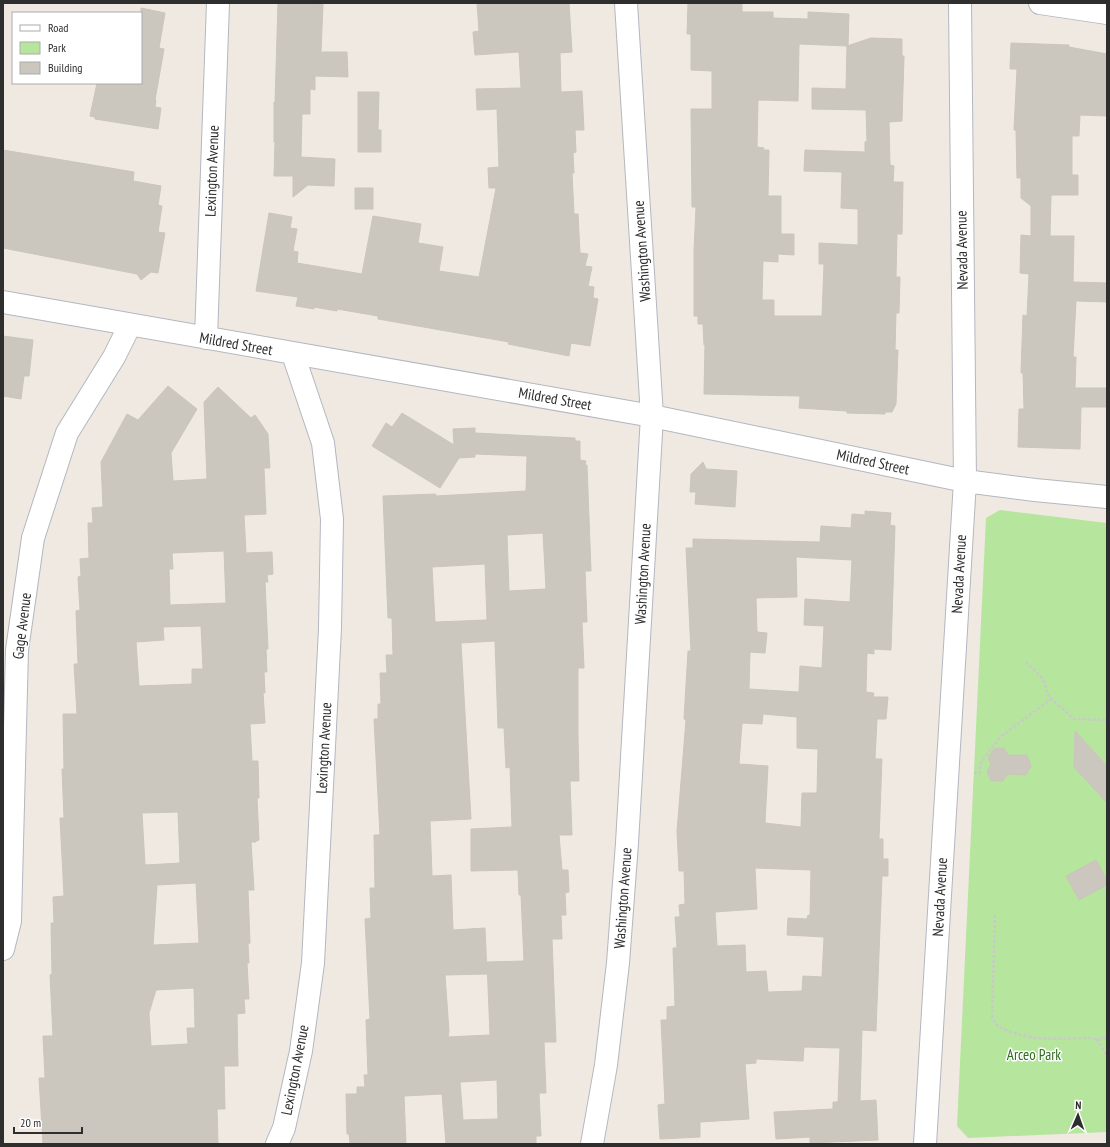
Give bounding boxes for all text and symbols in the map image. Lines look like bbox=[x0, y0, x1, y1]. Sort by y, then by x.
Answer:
legend bbox=[12, 12, 142, 84]
text: Road bbox=[48, 20, 68, 35]
text: Park bbox=[48, 40, 66, 55]
text: Building bbox=[48, 60, 83, 75]
street label: Lexington Avenue bbox=[200, 125, 223, 217]
street label: Washington Avenue bbox=[628, 200, 655, 302]
street label: Nevada Avenue bbox=[951, 210, 972, 290]
street label: Mildred Street bbox=[198, 328, 274, 359]
street label: Mildred Street bbox=[517, 383, 593, 414]
street label: Mildred Street bbox=[835, 445, 911, 478]
street label: Washington Avenue bbox=[630, 523, 655, 625]
street label: Nevada Avenue bbox=[947, 534, 970, 614]
street label: Gage Avenue bbox=[8, 592, 35, 660]
street label: Lexington Avenue bbox=[312, 702, 335, 794]
street label: Washington Avenue bbox=[609, 847, 636, 949]
street label: Nevada Avenue bbox=[928, 857, 951, 937]
street label: Lexington Avenue bbox=[276, 1023, 313, 1117]
park label: Arceo Park bbox=[1007, 1045, 1061, 1064]
north arrow bbox=[1058, 1095, 1098, 1135]
text: N bbox=[1075, 1098, 1082, 1112]
scale bar bbox=[14, 1109, 82, 1135]
text: 20 m bbox=[20, 1115, 41, 1130]

